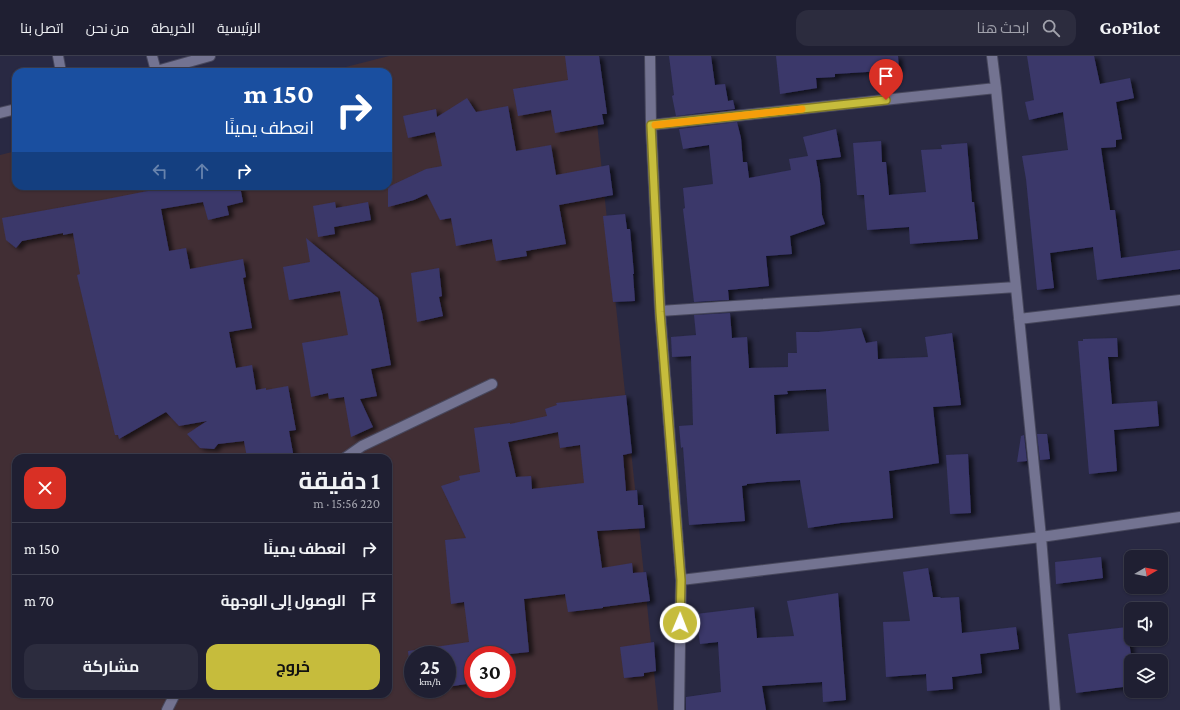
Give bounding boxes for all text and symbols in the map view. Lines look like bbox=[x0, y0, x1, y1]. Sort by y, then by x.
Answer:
search box bbox=[796, 10, 1076, 46]
icon: search bbox=[1040, 17, 1062, 39]
text: GoPilot bbox=[1100, 17, 1160, 38]
text: اتصل بنا bbox=[20, 20, 64, 36]
text: من نحن bbox=[86, 20, 129, 36]
text: الخريطة bbox=[151, 20, 195, 36]
text: الرئيسية bbox=[217, 20, 261, 36]
text: ابحث هنا bbox=[977, 20, 1030, 36]
pin bbox=[869, 59, 903, 100]
icon: arrive bbox=[875, 65, 897, 87]
text: 150 m bbox=[244, 78, 314, 109]
icon: right bbox=[328, 84, 380, 136]
text: انعطف يمينًا bbox=[224, 118, 314, 138]
icon: left bbox=[149, 160, 171, 182]
icon: ahead bbox=[191, 160, 213, 182]
icon: right bbox=[233, 160, 255, 182]
button: close bbox=[24, 467, 66, 509]
text: 1 دقيقة bbox=[299, 467, 380, 494]
text: 220 m · 15:56 bbox=[313, 496, 380, 511]
icon: right bbox=[358, 538, 380, 560]
text: 150 m bbox=[24, 541, 59, 557]
text: انعطف يمينًا bbox=[263, 541, 346, 557]
north arrow bbox=[1124, 550, 1168, 594]
map controls bbox=[1124, 550, 1168, 698]
icon: arrive bbox=[358, 590, 380, 612]
text: 70 m bbox=[24, 593, 54, 609]
text: الوصول إلى الوجهة bbox=[221, 593, 346, 609]
position arrow bbox=[659, 602, 701, 644]
button: sound bbox=[1124, 602, 1168, 646]
button: مشاركة bbox=[24, 644, 198, 690]
button: خروج bbox=[206, 644, 380, 690]
speed limit sign: 30 bbox=[464, 646, 516, 698]
button: layers bbox=[1124, 654, 1168, 698]
text: 25 bbox=[420, 656, 440, 678]
text: km/h bbox=[419, 676, 441, 687]

